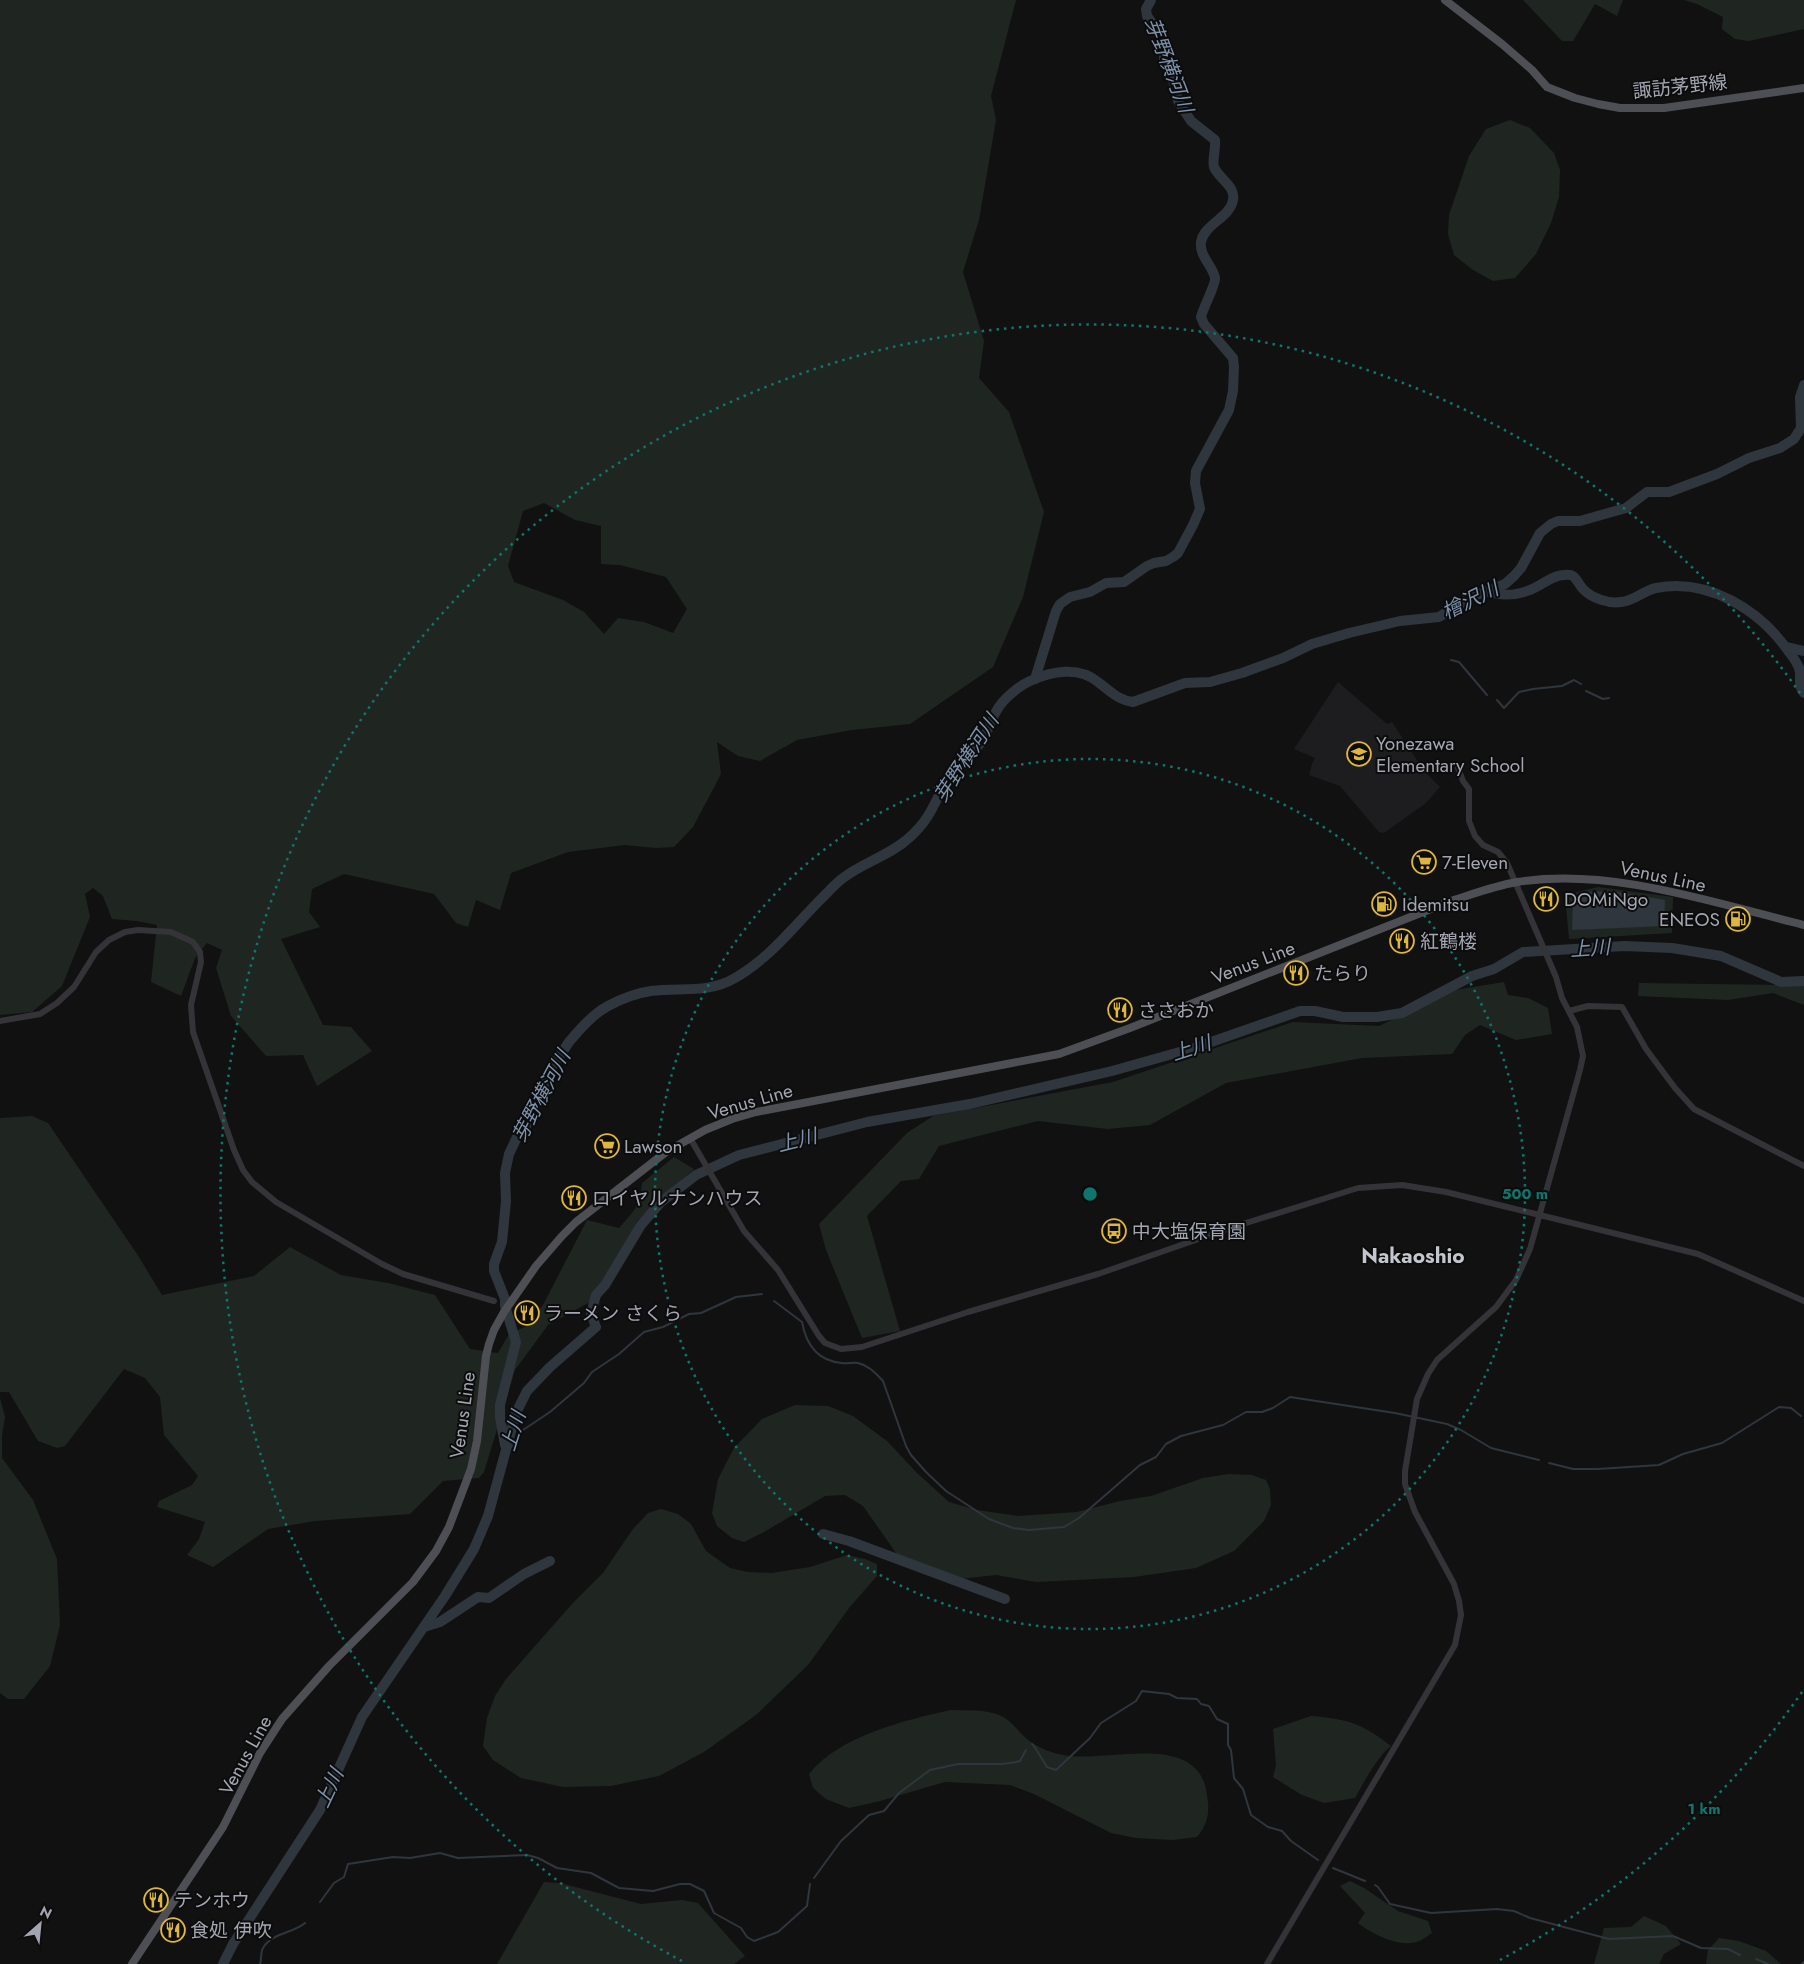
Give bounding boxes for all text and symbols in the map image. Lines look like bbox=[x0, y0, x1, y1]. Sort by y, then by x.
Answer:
water label: 芽野横河川 bbox=[1137, 13, 1201, 119]
street label: 諏訪茅野線 bbox=[1631, 68, 1729, 105]
water label: 檜沢川 bbox=[1437, 573, 1505, 627]
water label: 芽野横河川 bbox=[927, 707, 1007, 808]
place label: Yonezawa Elementary School bbox=[1376, 730, 1525, 779]
school or university icon: Yonezawa Elementary School bbox=[1346, 741, 1372, 767]
supermarket icon: 7-Eleven bbox=[1411, 849, 1437, 875]
place label: 7-Eleven bbox=[1442, 849, 1508, 876]
street label: Venus Line bbox=[1617, 854, 1709, 899]
restaurant icon: DOMiNgo bbox=[1533, 886, 1559, 912]
place label: DOMiNgo bbox=[1564, 886, 1648, 913]
fuel station icon: Idemitsu bbox=[1371, 891, 1397, 917]
place label: Idemitsu bbox=[1402, 891, 1469, 918]
place label: ENEOS bbox=[1659, 906, 1720, 933]
fuel station icon: ENEOS bbox=[1725, 906, 1751, 932]
restaurant icon: 紅鶴楼 bbox=[1389, 928, 1415, 954]
place label: 紅鶴楼 bbox=[1420, 928, 1477, 955]
water label: 上川 bbox=[1569, 932, 1613, 964]
street label: Venus Line bbox=[1208, 934, 1299, 991]
restaurant icon: たらり bbox=[1283, 960, 1309, 986]
place label: たらり bbox=[1314, 960, 1371, 987]
restaurant icon: ささおか bbox=[1107, 997, 1133, 1023]
place label: ささおか bbox=[1138, 997, 1214, 1024]
water label: 上川 bbox=[1168, 1028, 1217, 1068]
water label: 芽野横河川 bbox=[505, 1044, 579, 1147]
street label: Venus Line bbox=[704, 1076, 796, 1126]
water label: 上川 bbox=[774, 1121, 822, 1159]
supermarket icon: Lawson bbox=[594, 1133, 620, 1159]
place label: Lawson bbox=[624, 1133, 683, 1160]
text: 500 m bbox=[1502, 1183, 1548, 1205]
restaurant icon: ロイヤルナンハウス bbox=[561, 1185, 587, 1211]
place label: ロイヤルナンハウス bbox=[592, 1185, 762, 1212]
centre of rings bbox=[1081, 1185, 1099, 1203]
bus stop icon: 中大塩保育園 bbox=[1101, 1218, 1127, 1244]
place label: 中大塩保育園 bbox=[1132, 1218, 1246, 1245]
district label: Nakaoshio bbox=[1361, 1241, 1465, 1271]
restaurant icon: ラーメン さくら bbox=[514, 1300, 540, 1326]
place label: ラーメン さくら bbox=[544, 1300, 682, 1327]
street label: Venus Line bbox=[443, 1370, 482, 1460]
water label: 上川 bbox=[494, 1406, 534, 1455]
street label: Venus Line bbox=[212, 1710, 279, 1800]
water label: 上川 bbox=[308, 1762, 352, 1812]
text: 1 km bbox=[1687, 1798, 1721, 1820]
restaurant icon: テンホウ bbox=[143, 1887, 169, 1913]
place label: テンホウ bbox=[174, 1887, 250, 1914]
north arrow bbox=[15, 1899, 65, 1949]
text: N bbox=[36, 1901, 55, 1924]
restaurant icon: 食処 伊吹 bbox=[160, 1917, 186, 1943]
place label: 食処 伊吹 bbox=[190, 1917, 272, 1944]

